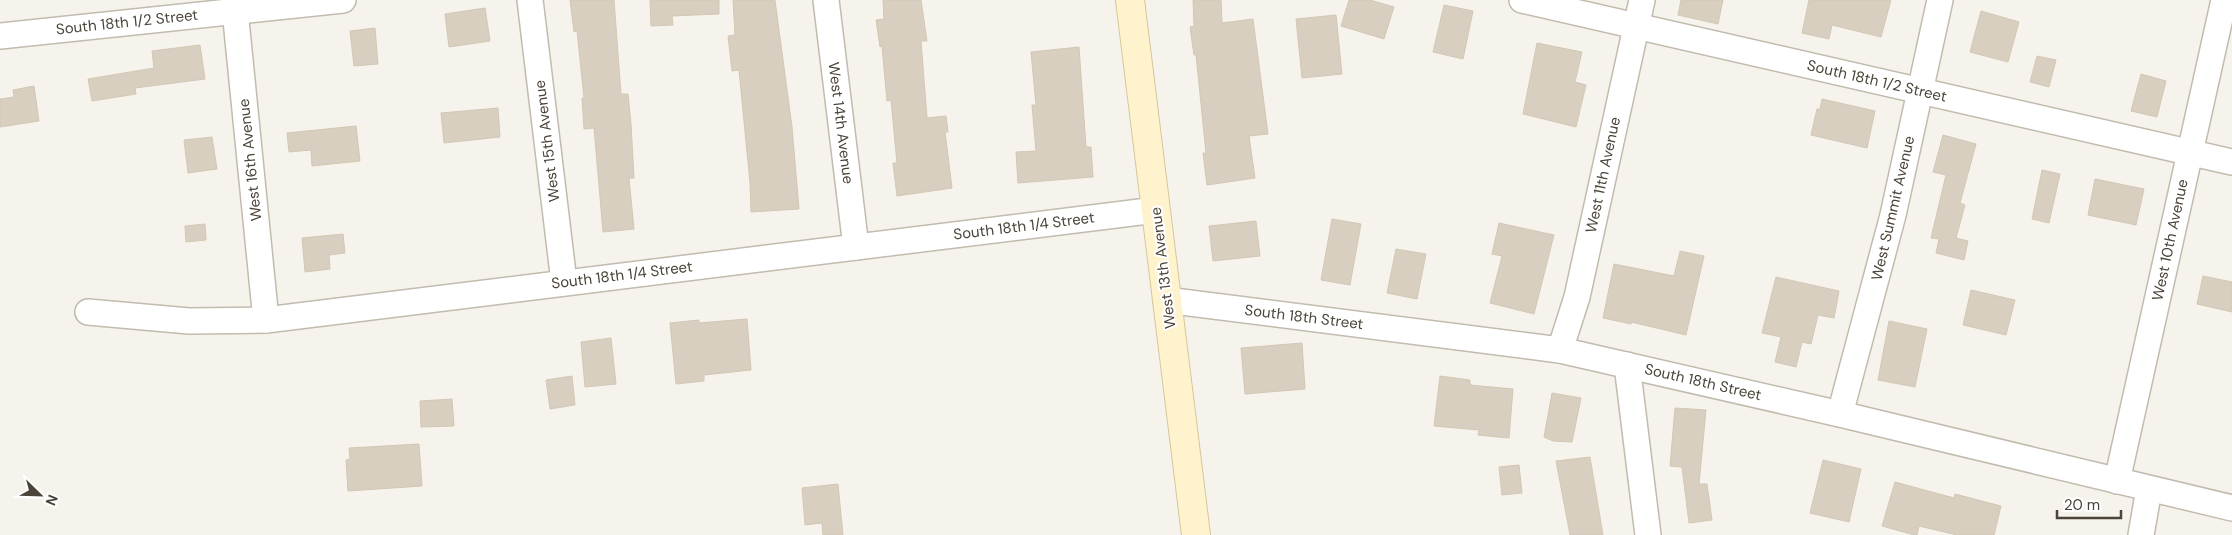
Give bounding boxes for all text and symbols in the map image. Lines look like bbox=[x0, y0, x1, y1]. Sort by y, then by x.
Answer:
street label: South 18th 1/2 Street bbox=[55, 5, 199, 39]
street label: South 18th 1/2 Street bbox=[1805, 55, 1949, 107]
street label: West 14th Avenue bbox=[824, 61, 858, 185]
street label: West 15th Avenue bbox=[530, 79, 564, 203]
street label: West 16th Avenue bbox=[234, 98, 266, 222]
street label: West 11th Avenue bbox=[1581, 115, 1625, 235]
street label: West Summit Avenue bbox=[1867, 134, 1919, 282]
street label: West 10th Avenue bbox=[2147, 177, 2193, 303]
street label: West 13th Avenue bbox=[1146, 206, 1180, 330]
street label: South 18th 1/4 Street bbox=[952, 207, 1096, 245]
street label: South 18th 1/4 Street bbox=[550, 256, 694, 294]
street label: South 18th Street bbox=[1243, 300, 1365, 334]
street label: South 18th Street bbox=[1643, 359, 1764, 405]
north arrow bbox=[15, 470, 65, 520]
scale bar bbox=[2057, 488, 2121, 520]
text: N bbox=[42, 492, 62, 508]
text: 20 m bbox=[2064, 495, 2100, 515]

